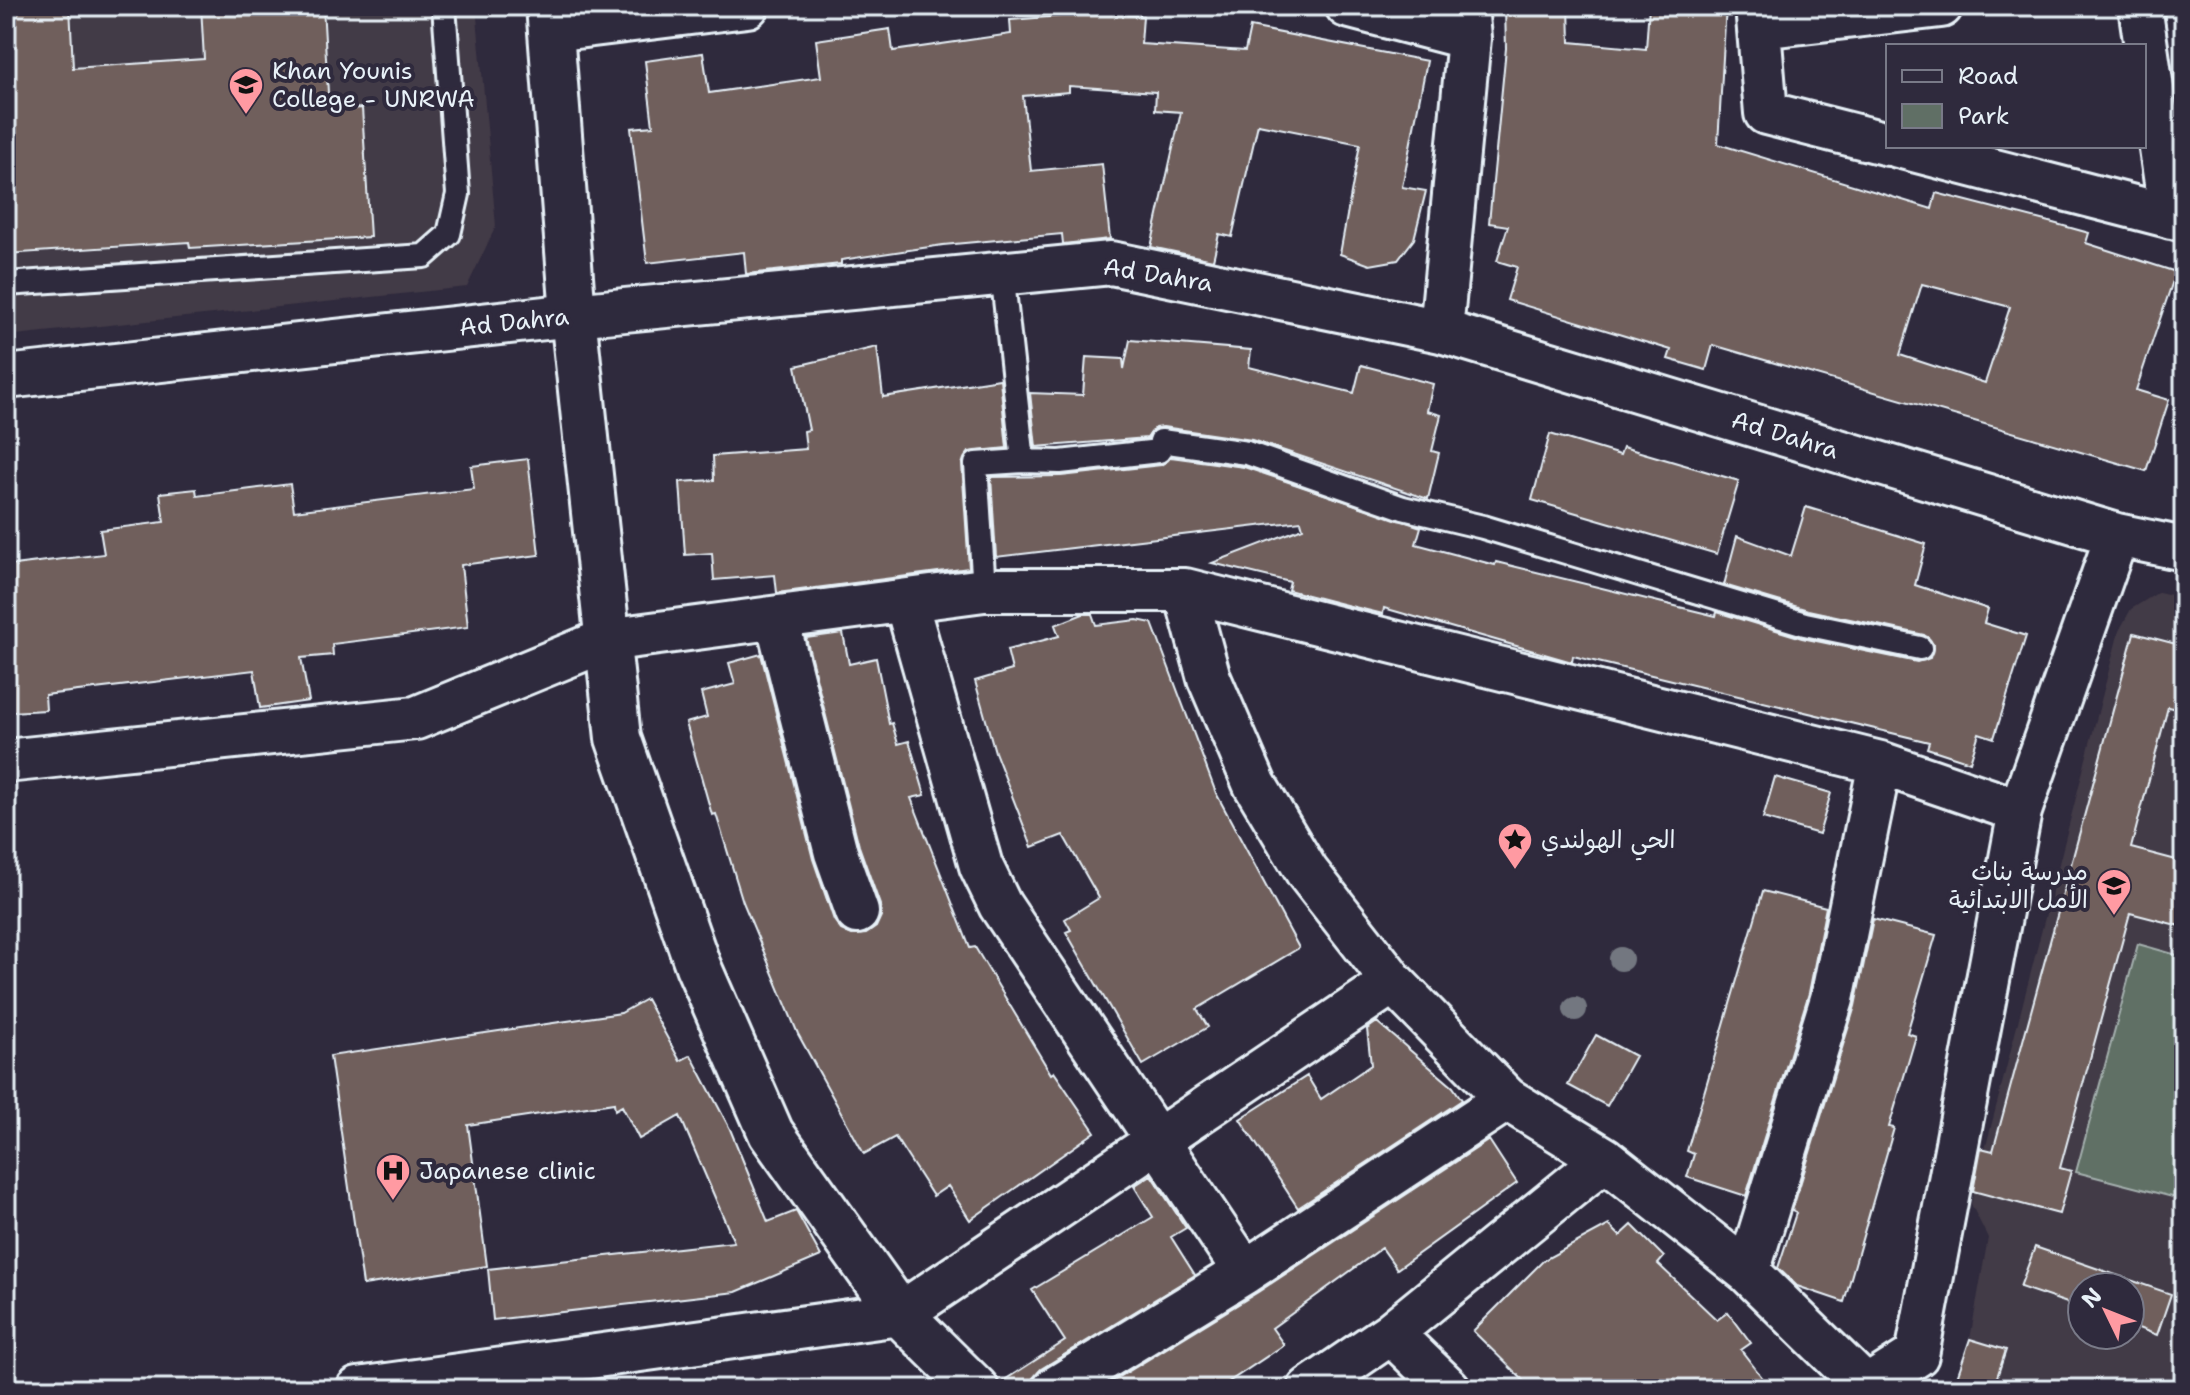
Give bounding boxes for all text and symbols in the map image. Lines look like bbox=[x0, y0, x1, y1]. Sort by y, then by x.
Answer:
legend bbox=[1886, 44, 2146, 148]
place label: Khan Younis College - UNRWA bbox=[272, 55, 475, 115]
text: Road bbox=[1958, 60, 2018, 92]
school or university icon: Khan Younis College - UNRWA bbox=[227, 66, 265, 116]
text: Park bbox=[1958, 100, 2010, 132]
street label: Ad Dahra bbox=[1101, 251, 1215, 299]
street label: Ad Dahra bbox=[457, 300, 571, 344]
street label: Ad Dahra bbox=[1728, 404, 1842, 466]
place icon: الحي الهولندي bbox=[1496, 821, 1534, 871]
place label: الحي الهولندي bbox=[1541, 824, 1675, 861]
place label: مدرسة بنات الأمل الابتدائية bbox=[1949, 856, 2088, 916]
school or university icon: مدرسة بنات الأمل الابتدائية bbox=[2095, 867, 2133, 917]
hospital icon: Japanese clinic bbox=[374, 1152, 412, 1202]
place label: Japanese clinic bbox=[419, 1155, 596, 1187]
north arrow bbox=[2066, 1271, 2146, 1351]
text: N bbox=[2075, 1281, 2108, 1314]

